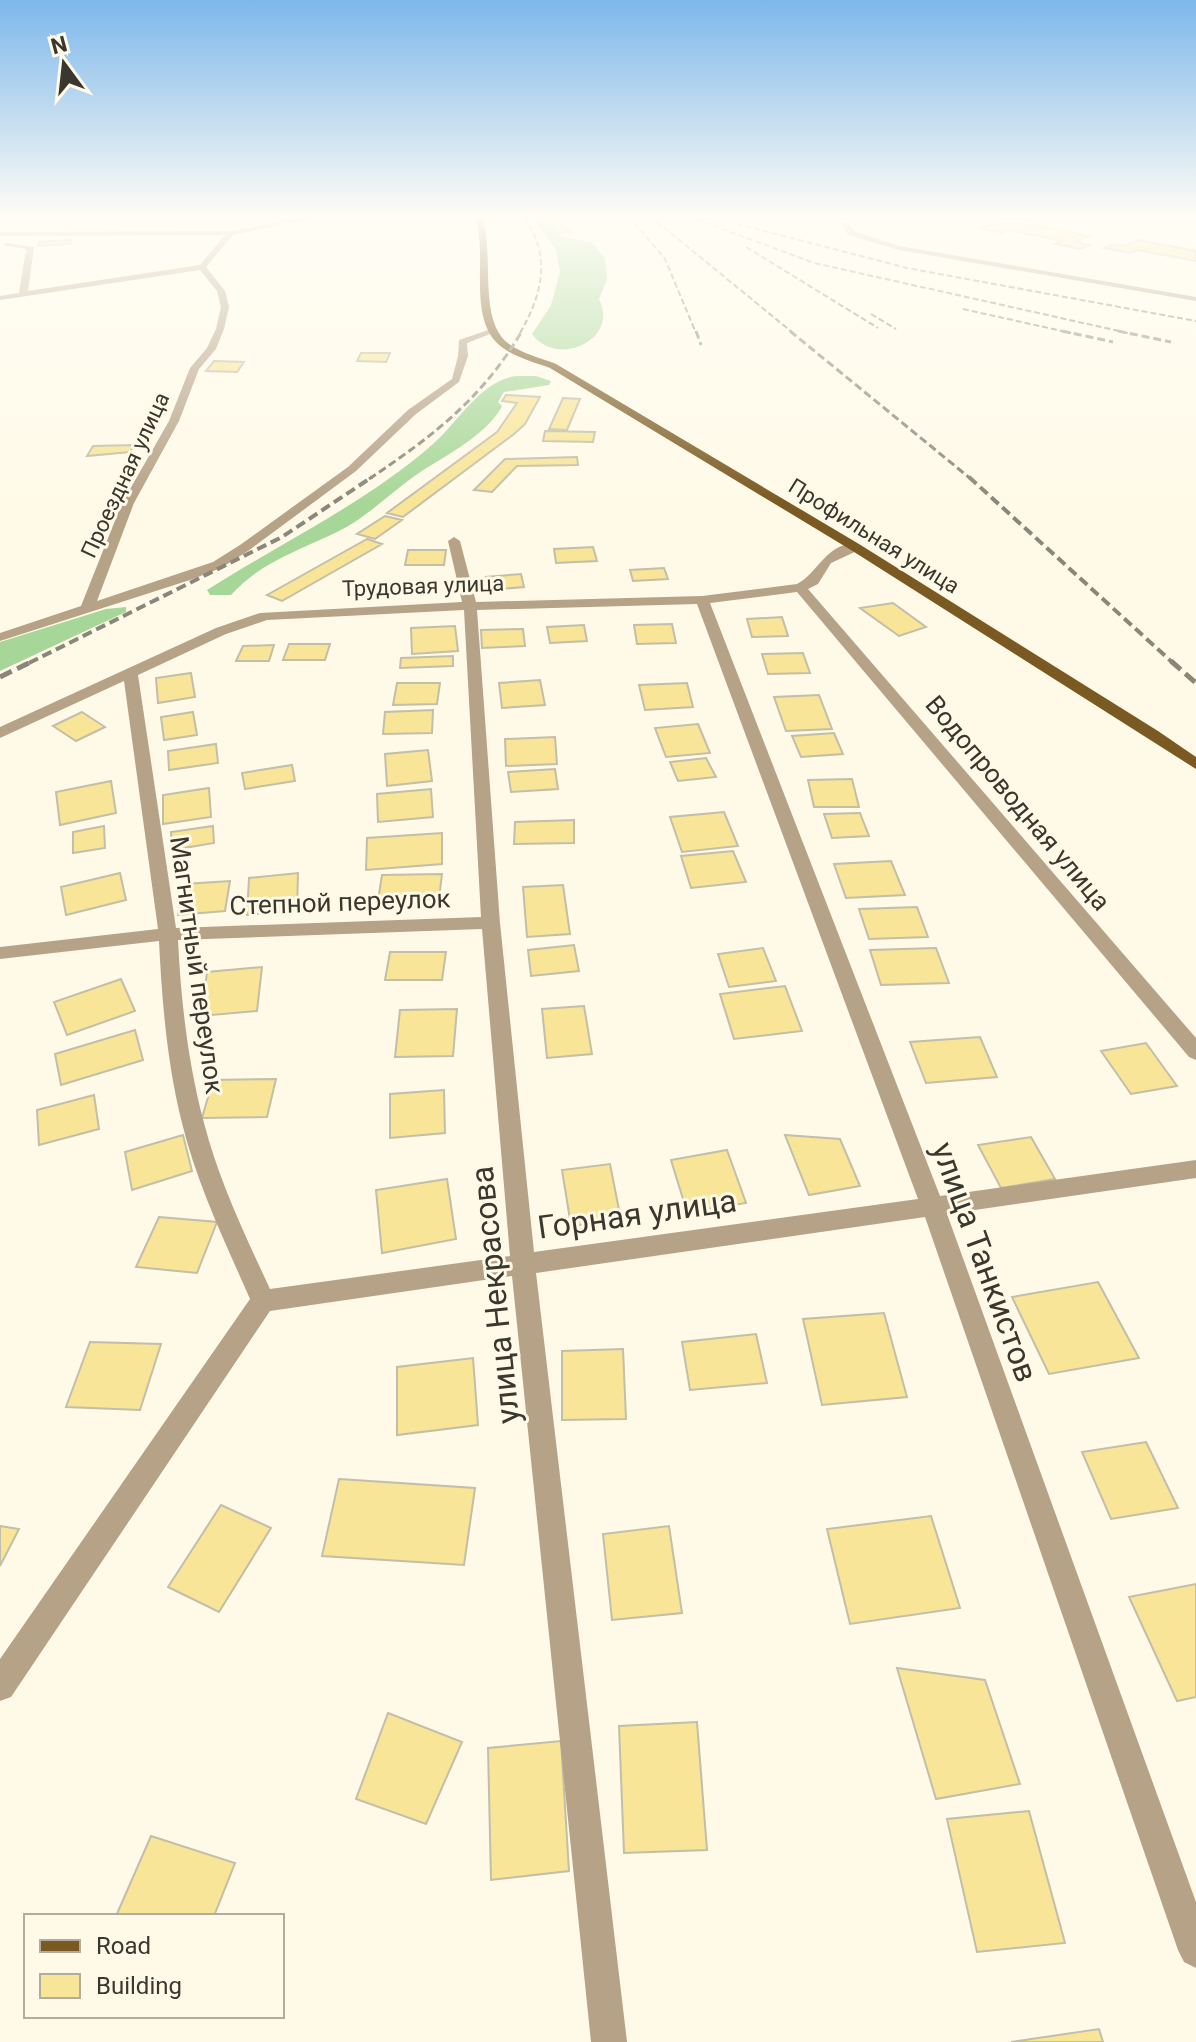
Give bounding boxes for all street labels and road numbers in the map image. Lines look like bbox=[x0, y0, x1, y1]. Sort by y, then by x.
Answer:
street label: Проездная улица bbox=[76, 388, 174, 562]
street label: Профильная улица bbox=[784, 473, 964, 599]
street label: Трудовая улица bbox=[341, 571, 505, 601]
street label: Водопроводная улица bbox=[919, 690, 1117, 916]
street label: Магнитный переулок bbox=[164, 834, 230, 1096]
street label: Степной переулок bbox=[229, 883, 451, 921]
street label: улица Танкистов bbox=[924, 1137, 1046, 1387]
street label: улица Некрасова bbox=[463, 1164, 527, 1426]
street label: Горная улица bbox=[535, 1181, 739, 1247]

